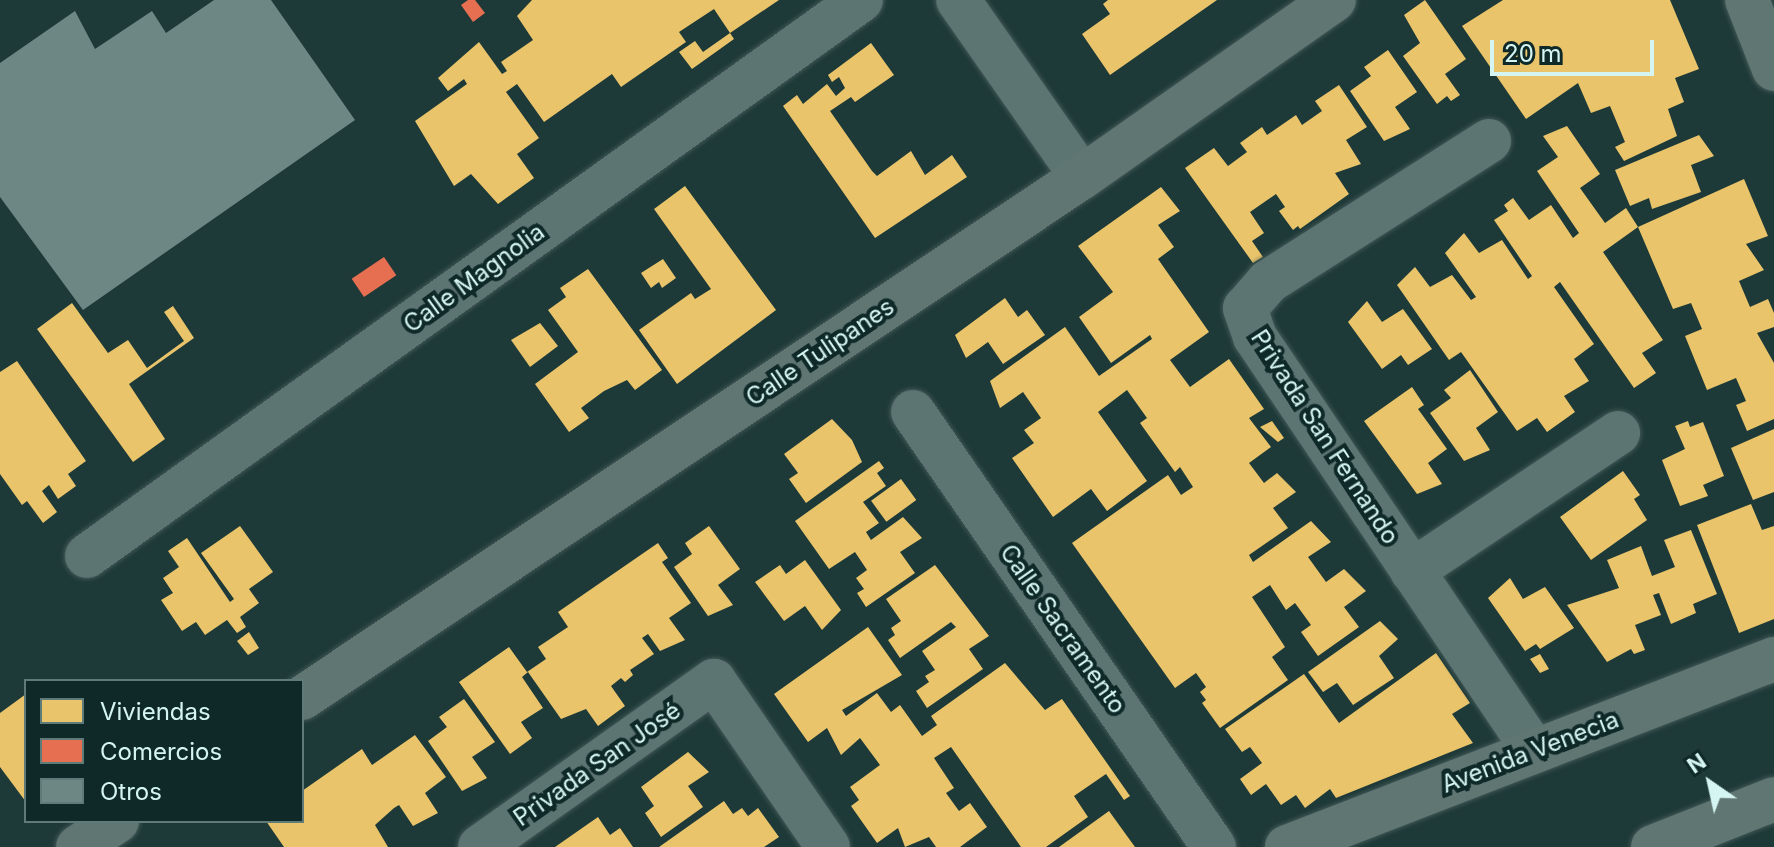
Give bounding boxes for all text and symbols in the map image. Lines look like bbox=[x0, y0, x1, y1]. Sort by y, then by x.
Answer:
scale bar bbox=[1494, 24, 1658, 74]
text: 20 m bbox=[1504, 39, 1562, 68]
street label: Calle Magnolia bbox=[398, 217, 550, 339]
street label: Calle Tulipanes bbox=[741, 292, 899, 412]
street label: Privada San Fernando bbox=[1245, 324, 1405, 550]
street label: Calle Sacramento bbox=[994, 539, 1132, 719]
legend bbox=[24, 679, 304, 823]
street label: Privada San José bbox=[508, 696, 686, 832]
text: Viviendas bbox=[100, 697, 211, 726]
street label: Avenida Venecia bbox=[1437, 705, 1623, 799]
text: Comercios bbox=[100, 737, 222, 766]
north arrow bbox=[1670, 743, 1750, 823]
text: N bbox=[1682, 748, 1711, 779]
text: Otros bbox=[100, 777, 162, 806]

